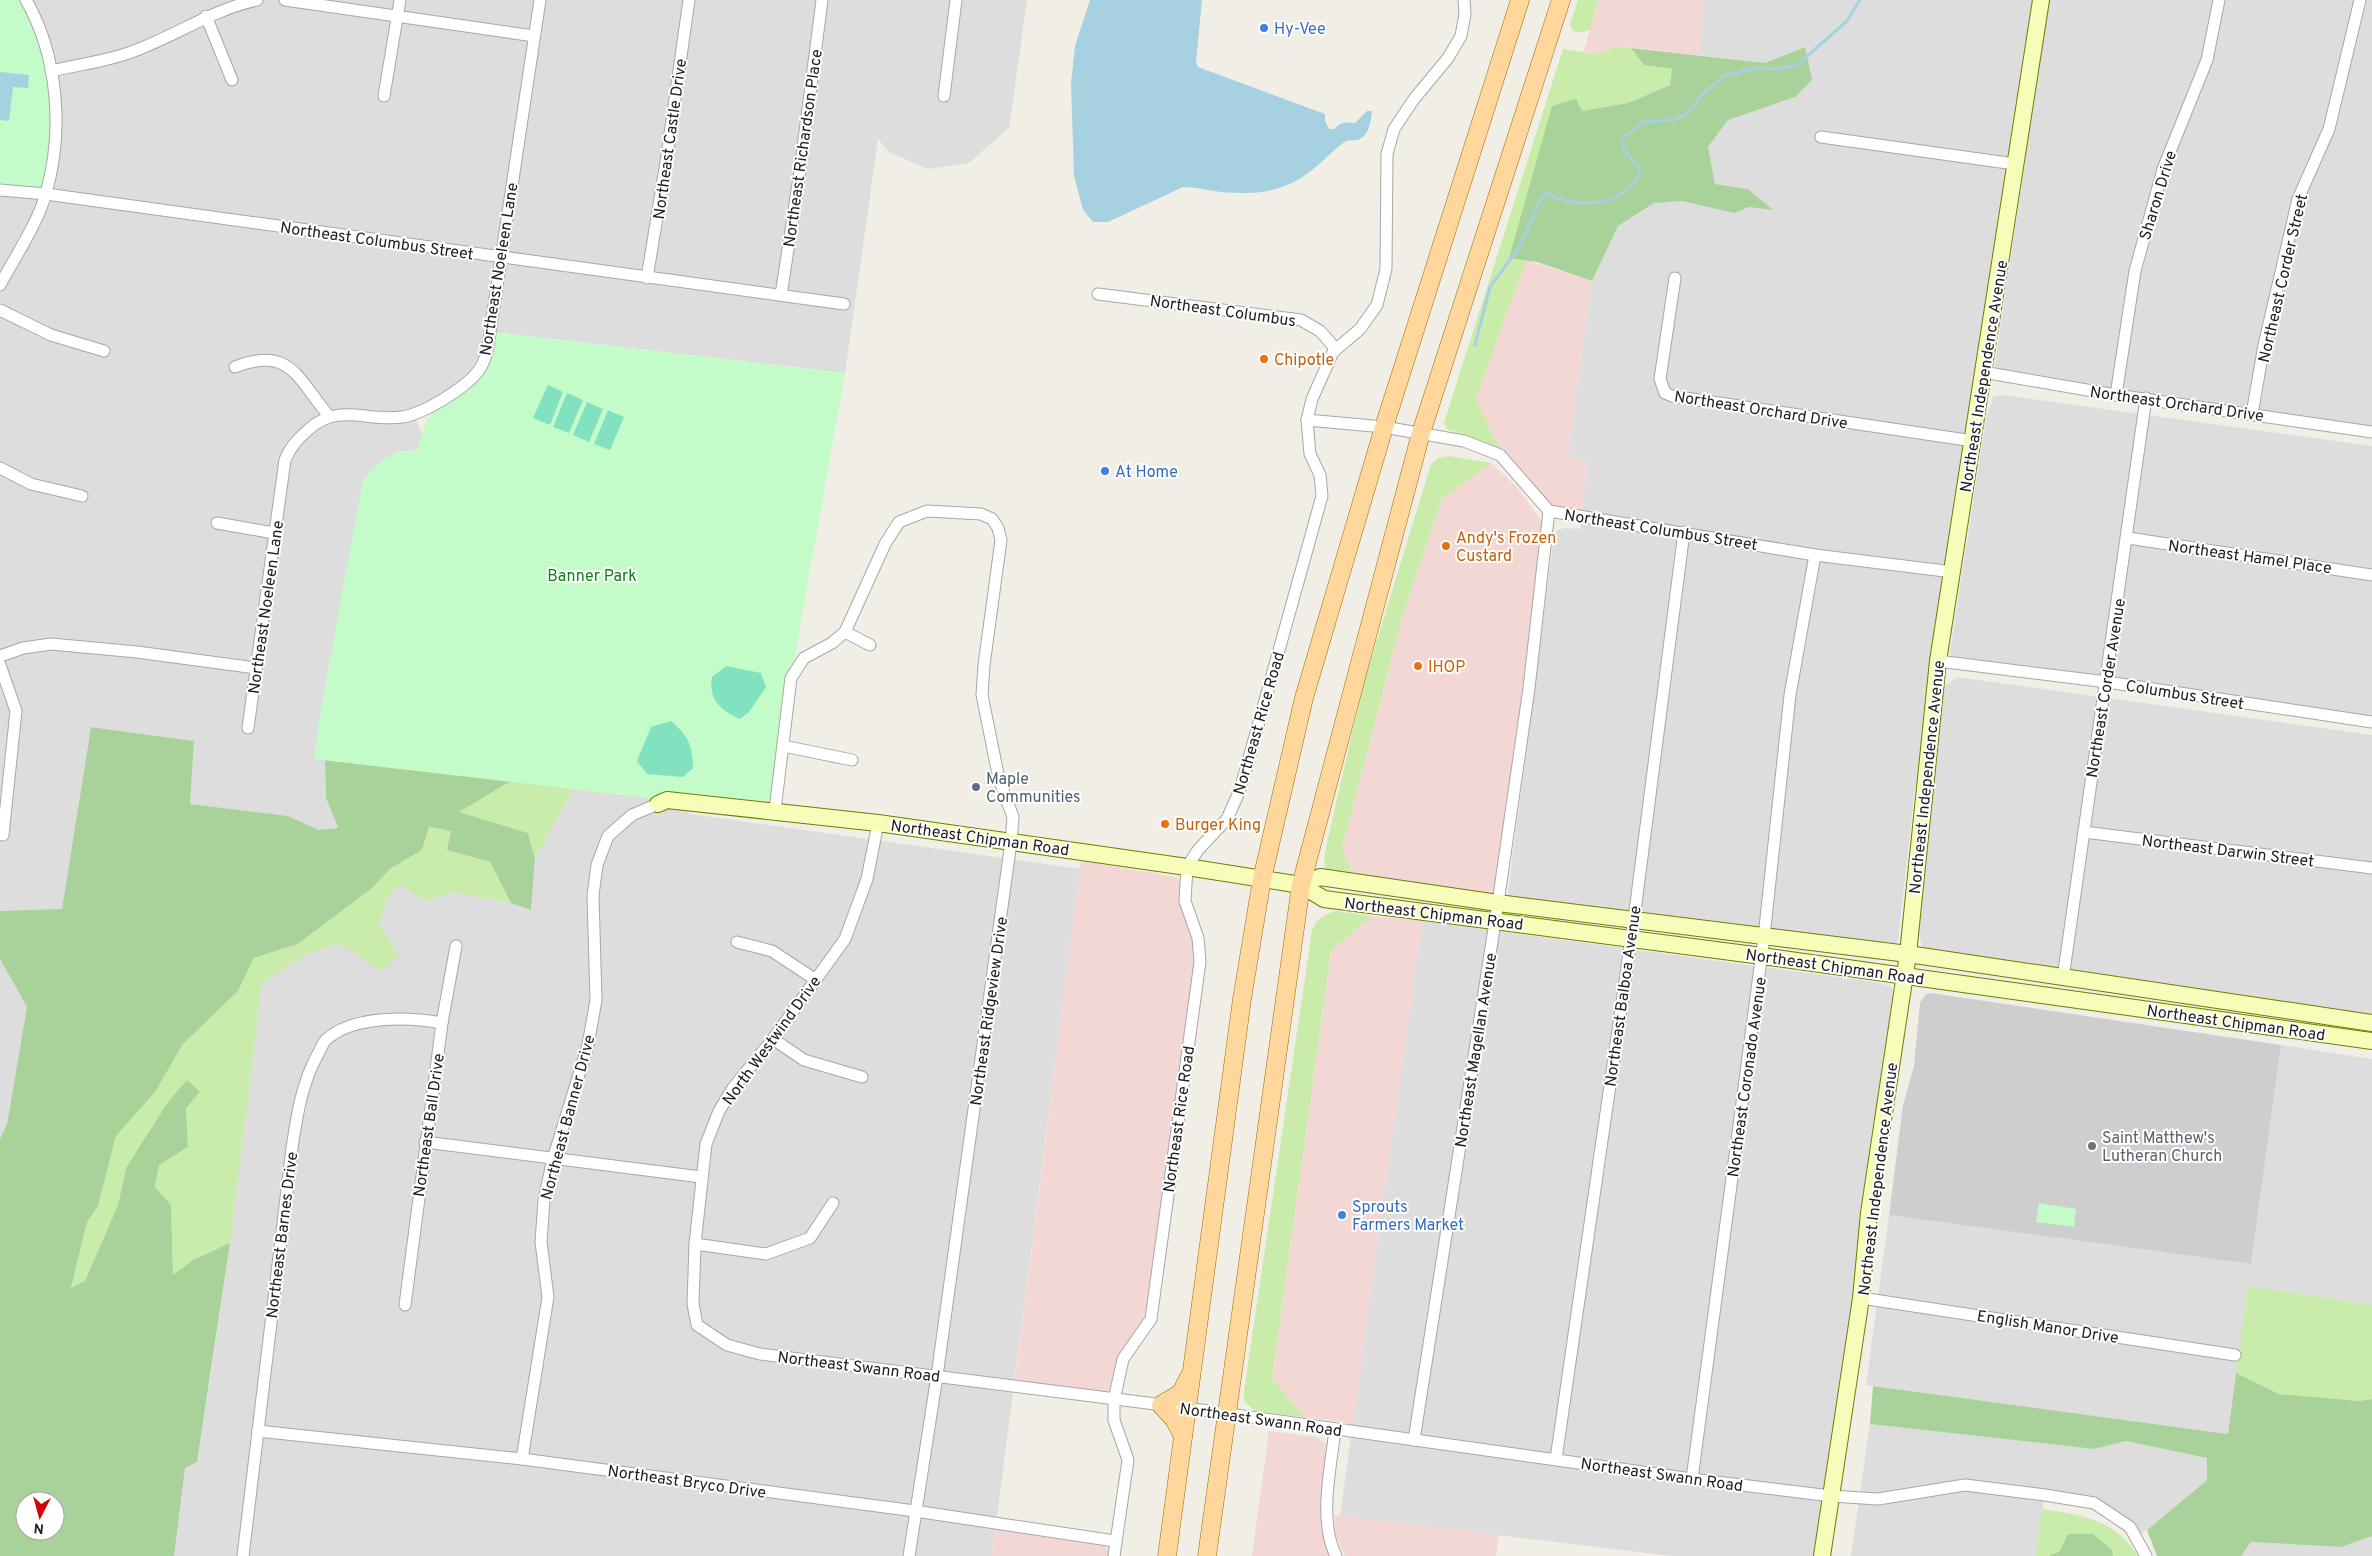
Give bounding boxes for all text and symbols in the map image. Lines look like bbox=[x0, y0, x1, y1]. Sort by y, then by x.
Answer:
place label: Hy-Vee bbox=[1274, 20, 1326, 40]
marker: Hy-Vee bbox=[1258, 22, 1270, 34]
street label: Northeast Richardson Place bbox=[780, 48, 828, 249]
street label: Northeast Castle Drive bbox=[650, 58, 692, 221]
street label: Sharon Drive bbox=[2136, 148, 2182, 243]
street label: Northeast Noeleen Lane bbox=[476, 181, 524, 357]
street label: Northeast Corder Street bbox=[2255, 192, 2313, 365]
street label: Northeast Columbus Street bbox=[279, 218, 475, 265]
street label: Northeast Independence Avenue bbox=[1957, 259, 2013, 494]
street label: Northeast Columbus bbox=[1148, 292, 1297, 332]
place label: Chipotle bbox=[1274, 351, 1334, 371]
marker: Chipotle bbox=[1258, 353, 1270, 365]
street label: Northeast Orchard Drive bbox=[2088, 383, 2265, 427]
street label: Northeast Orchard Drive bbox=[1672, 387, 1849, 435]
place label: At Home bbox=[1115, 463, 1178, 483]
marker: At Home bbox=[1099, 465, 1111, 477]
street label: Northeast Columbus Street bbox=[1563, 506, 1759, 556]
street label: Northeast Noeleen Lane bbox=[245, 519, 289, 695]
place label: Andy's Frozen Custard bbox=[1456, 529, 1556, 567]
street label: Northeast Hamel Place bbox=[2167, 537, 2333, 579]
marker: Andy's Frozen Custard bbox=[1440, 540, 1452, 552]
park label: Banner Park bbox=[547, 567, 637, 587]
street label: Northeast Corder Avenue bbox=[2083, 597, 2131, 779]
street label: Northeast Rice Road bbox=[1230, 650, 1290, 797]
place label: IHOP bbox=[1428, 658, 1465, 678]
street label: Northeast Independence Avenue bbox=[1906, 659, 1950, 895]
marker: IHOP bbox=[1412, 660, 1424, 672]
street label: Columbus Street bbox=[2124, 677, 2245, 715]
place label: Maple Communities bbox=[986, 770, 1081, 808]
marker: Maple Communities bbox=[970, 781, 982, 793]
place label: Burger King bbox=[1175, 816, 1261, 836]
street label: Northeast Chipman Road bbox=[889, 817, 1070, 861]
marker: Burger King bbox=[1159, 818, 1171, 830]
street label: Northeast Darwin Street bbox=[2140, 831, 2315, 872]
street label: Northeast Chipman Road bbox=[1343, 894, 1524, 936]
street label: Northeast Balboa Avenue bbox=[1601, 905, 1647, 1088]
street label: Northeast Ridgeview Drive bbox=[967, 916, 1013, 1107]
street label: Northeast Chipman Road bbox=[1744, 946, 1925, 990]
street label: Northeast Magellan Avenue bbox=[1452, 951, 1502, 1149]
street label: North Westwind Drive bbox=[719, 973, 826, 1110]
street label: Northeast Coronado Avenue bbox=[1724, 976, 1772, 1179]
street label: Northeast Chipman Road bbox=[2145, 1002, 2326, 1046]
street label: Northeast Banner Drive bbox=[537, 1033, 601, 1202]
street label: Northeast Rice Road bbox=[1160, 1045, 1200, 1194]
street label: Northeast Ball Drive bbox=[410, 1052, 450, 1198]
street label: Northeast Independence Avenue bbox=[1855, 1061, 1903, 1297]
place label: Saint Matthew's Lutheran Church bbox=[2102, 1129, 2222, 1167]
marker: Saint Matthew's Lutheran Church bbox=[2086, 1140, 2098, 1152]
street label: Northeast Barnes Drive bbox=[263, 1151, 303, 1320]
place label: Sprouts Farmers Market bbox=[1352, 1198, 1464, 1236]
marker: Sprouts Farmers Market bbox=[1336, 1209, 1348, 1221]
street label: English Manor Drive bbox=[1975, 1307, 2120, 1349]
street label: Northeast Swann Road bbox=[776, 1348, 941, 1388]
street label: Northeast Swann Road bbox=[1178, 1400, 1343, 1442]
street label: Northeast Swann Road bbox=[1579, 1455, 1744, 1497]
street label: Northeast Bryco Drive bbox=[606, 1462, 767, 1504]
north arrow bbox=[15, 1491, 65, 1541]
text: N bbox=[33, 1518, 45, 1536]

